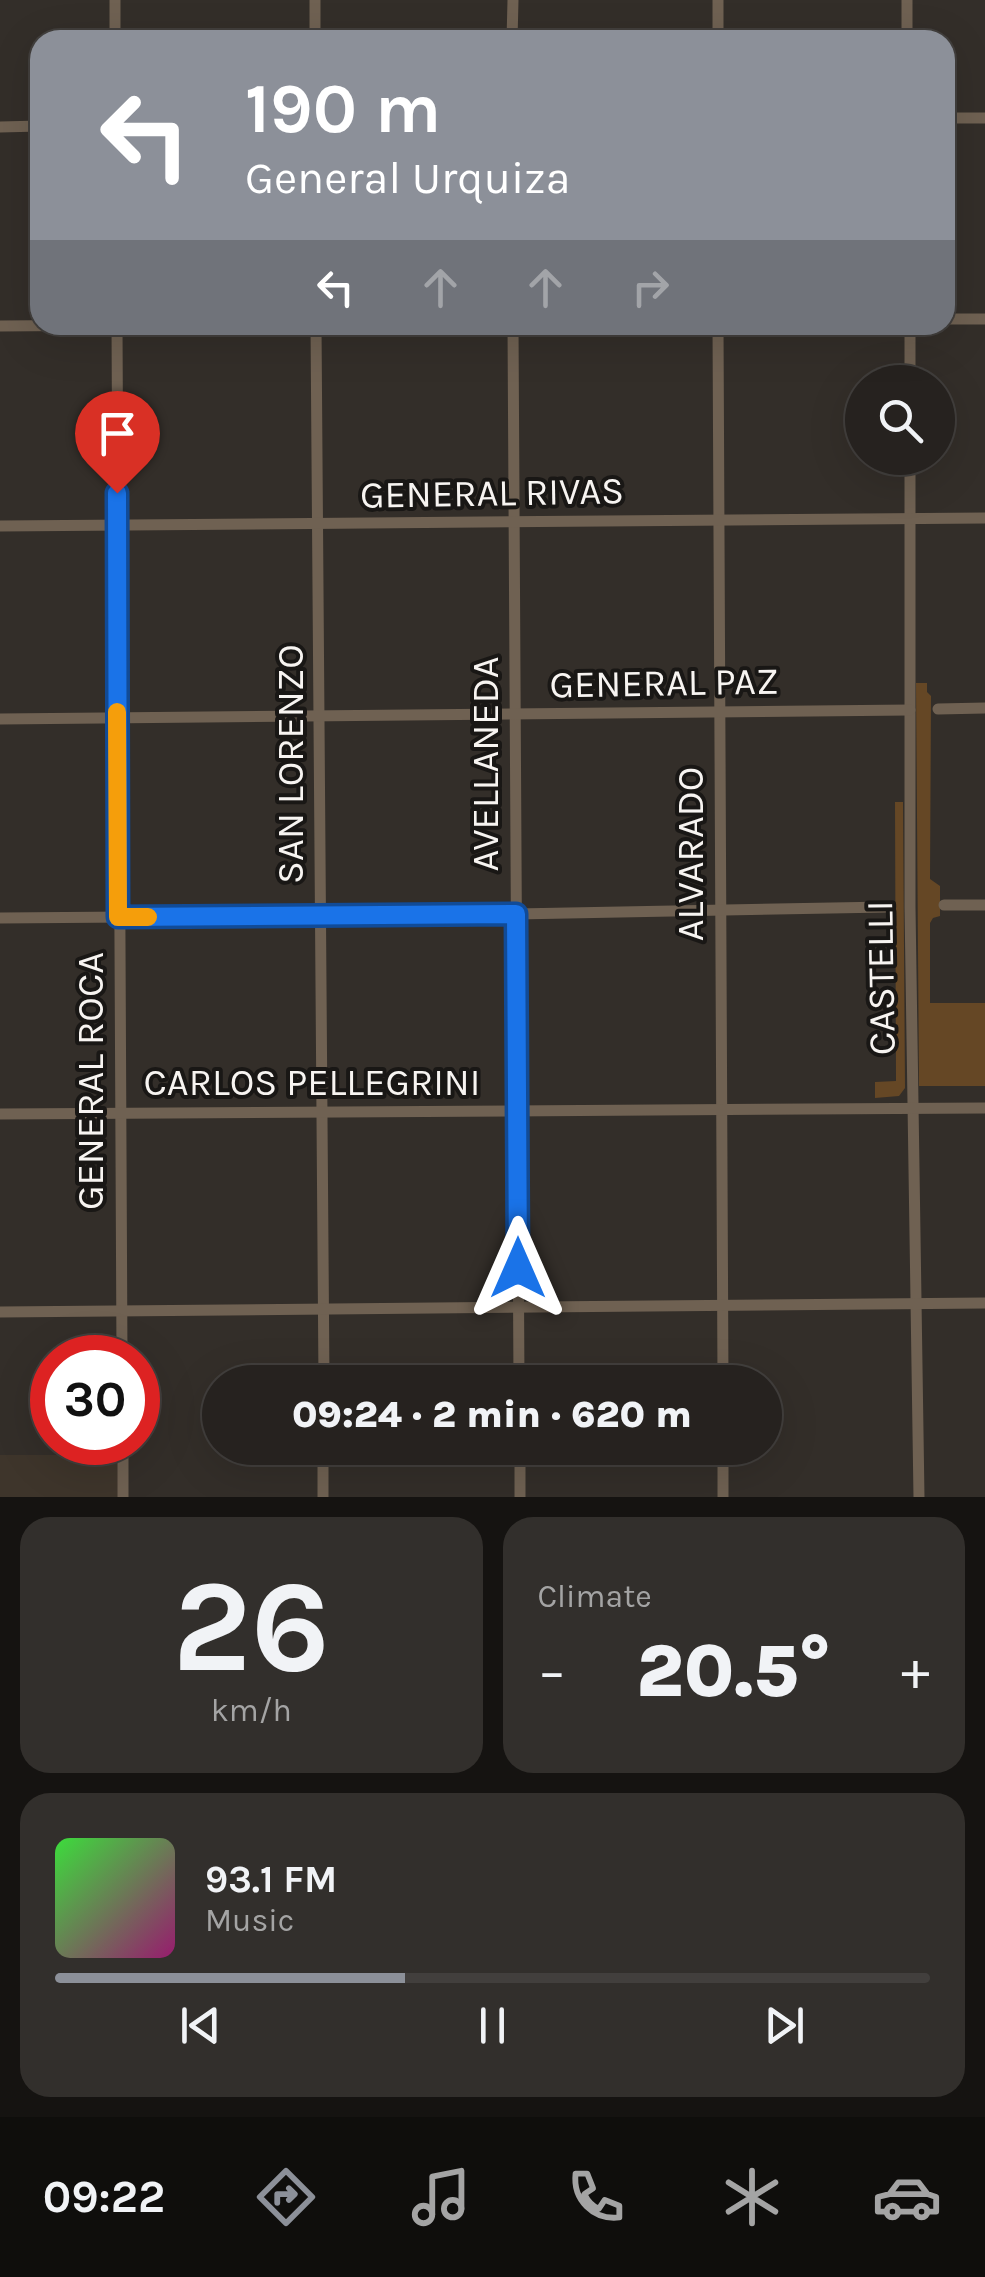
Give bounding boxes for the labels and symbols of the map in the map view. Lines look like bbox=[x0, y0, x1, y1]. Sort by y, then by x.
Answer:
pin bbox=[75, 391, 160, 494]
street label: GENERAL RIVAS bbox=[360, 468, 624, 518]
street label: SAN LORENZO bbox=[268, 644, 313, 884]
street label: AVELLANEDA bbox=[463, 656, 508, 872]
street label: GENERAL PAZ bbox=[549, 659, 779, 707]
street label: ALVARADO bbox=[668, 767, 713, 941]
street label: CASTELLI bbox=[857, 900, 905, 1056]
street label: GENERAL ROCA bbox=[68, 952, 113, 1210]
street label: CARLOS PELLEGRINI bbox=[144, 1060, 481, 1105]
position arrow bbox=[466, 1216, 570, 1320]
speed limit sign: 30 bbox=[30, 1335, 160, 1465]

